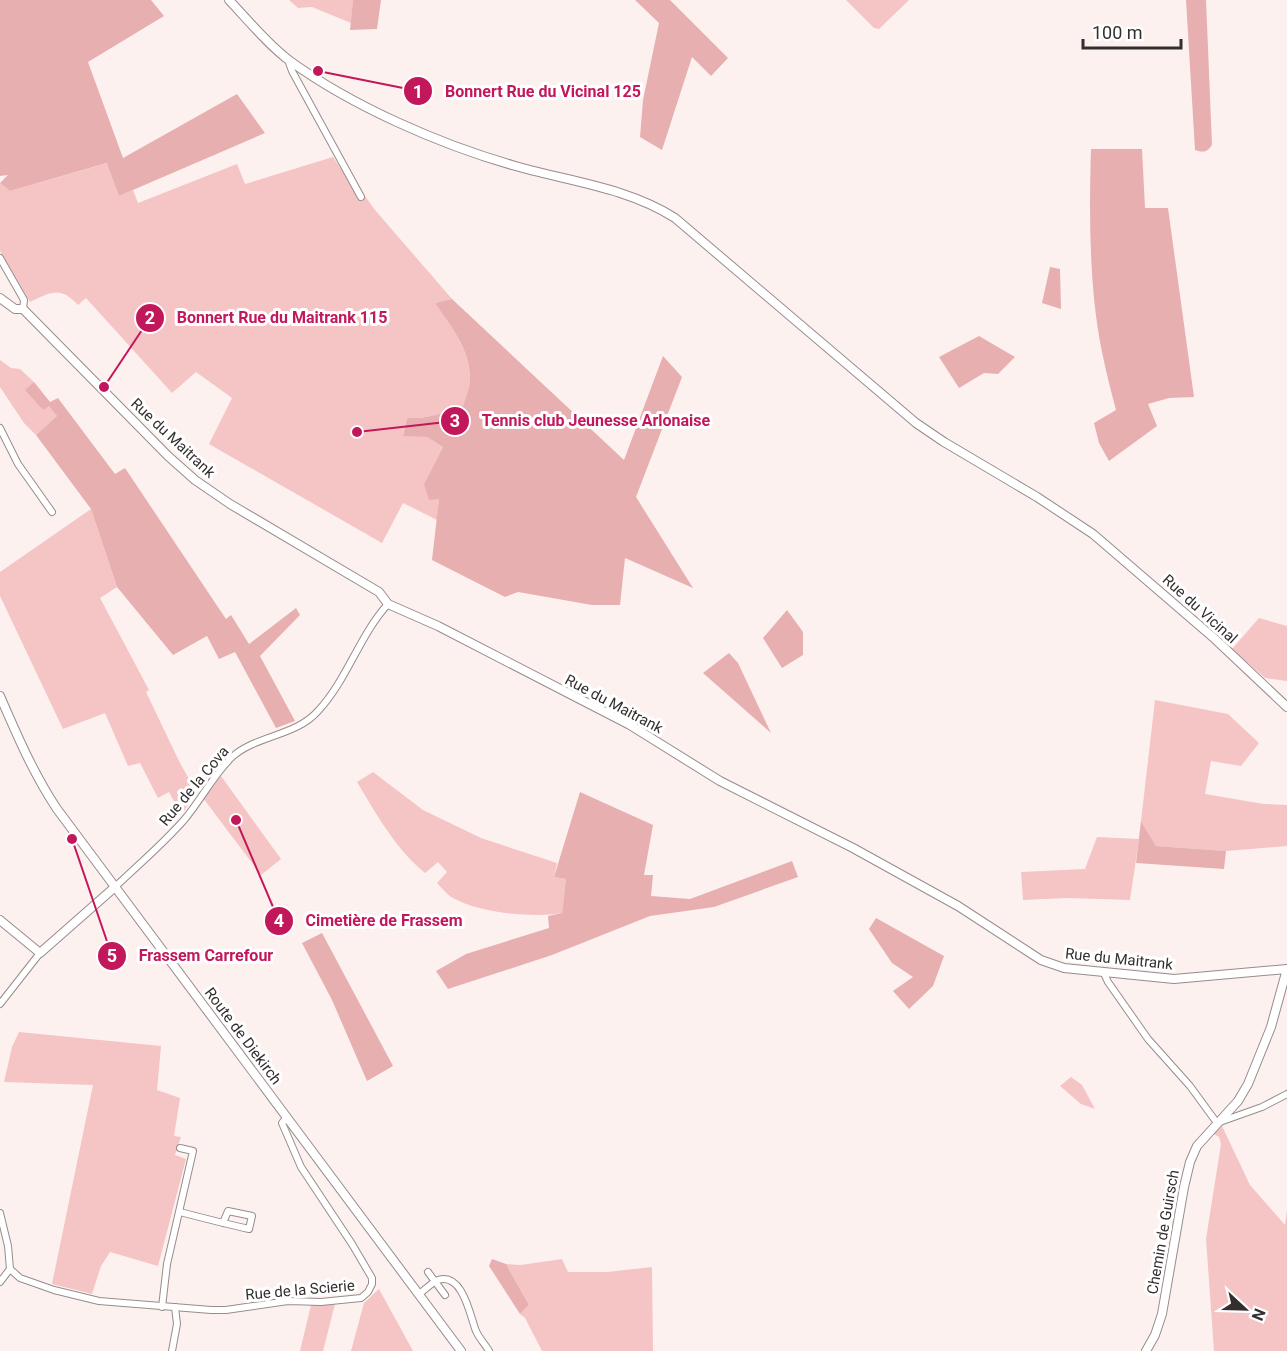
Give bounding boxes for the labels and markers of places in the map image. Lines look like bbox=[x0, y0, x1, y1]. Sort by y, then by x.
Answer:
callout: Bonnert Rue du Vicinal 125 bbox=[403, 74, 653, 108]
callout: Bonnert Rue du Maitrank 115 bbox=[135, 301, 400, 335]
callout: Tennis club Jeunesse Arlonaise bbox=[440, 404, 723, 438]
callout: Cimetière de Frassem bbox=[264, 904, 475, 938]
callout: Frassem Carrefour bbox=[97, 939, 285, 973]

